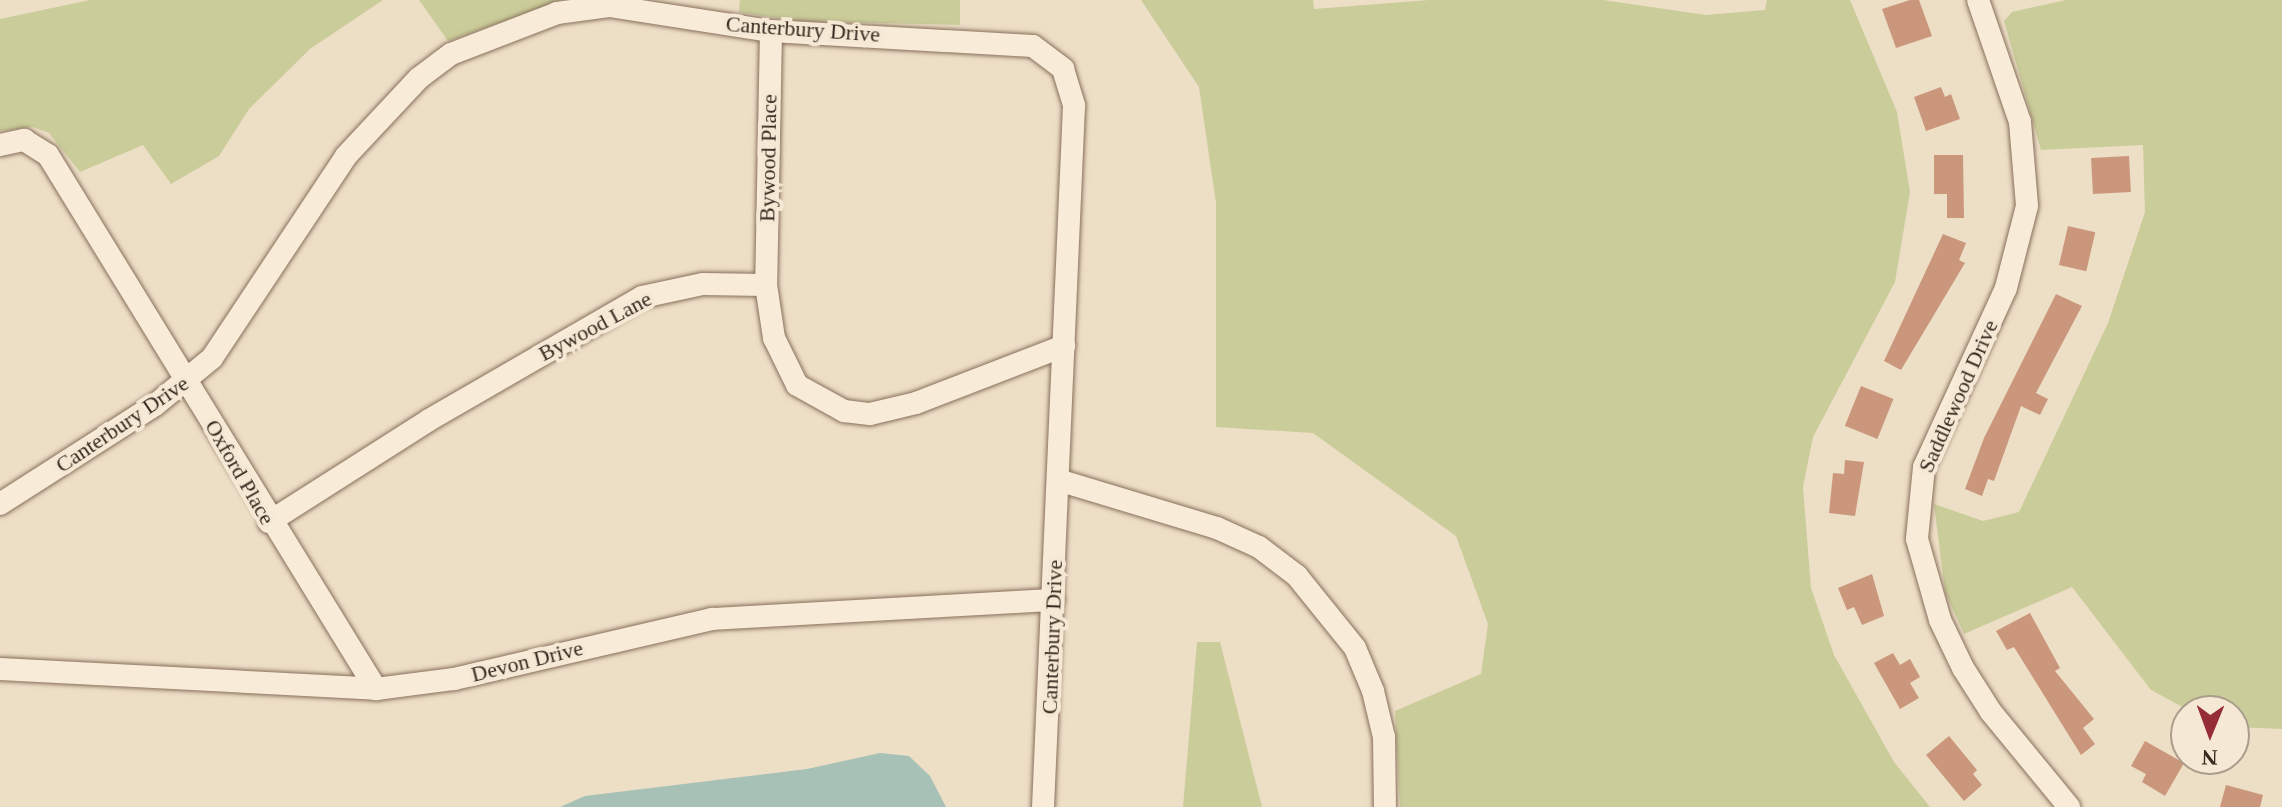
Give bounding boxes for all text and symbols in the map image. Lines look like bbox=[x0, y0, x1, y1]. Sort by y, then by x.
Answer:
street label: Canterbury Drive bbox=[725, 10, 881, 48]
street label: Bywood Place bbox=[754, 94, 782, 222]
street label: Bywood Lane bbox=[534, 285, 656, 367]
street label: Saddlewood Drive bbox=[1913, 316, 2003, 476]
street label: Canterbury Drive bbox=[51, 370, 193, 478]
street label: Oxford Place bbox=[199, 415, 281, 529]
street label: Canterbury Drive bbox=[1036, 559, 1068, 715]
street label: Devon Drive bbox=[468, 634, 586, 688]
north arrow bbox=[2170, 695, 2250, 775]
text: N bbox=[2201, 745, 2218, 770]

